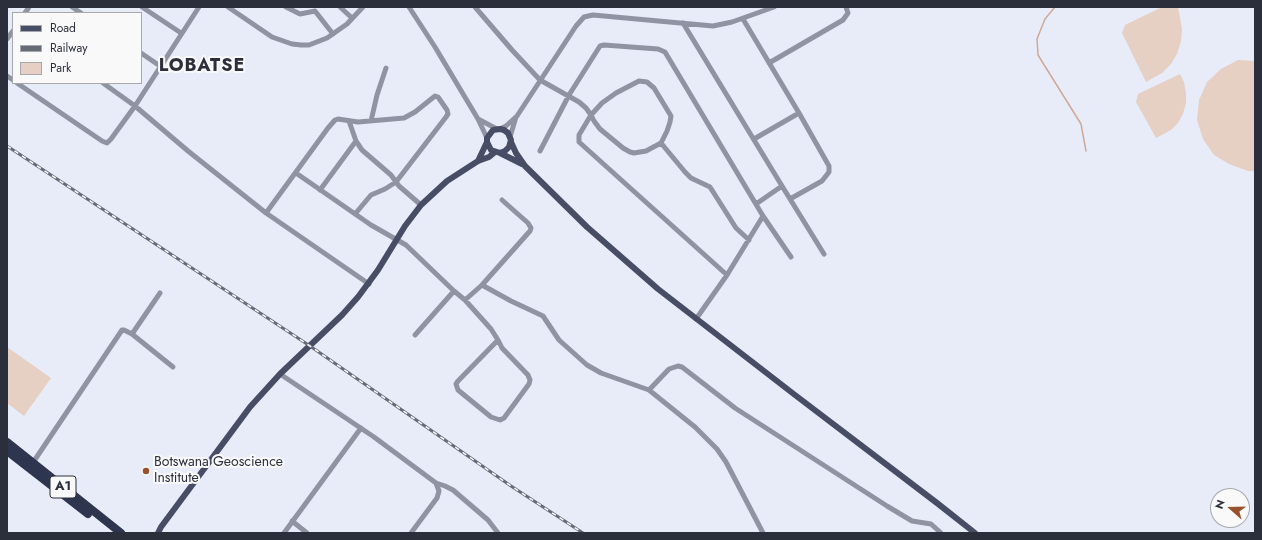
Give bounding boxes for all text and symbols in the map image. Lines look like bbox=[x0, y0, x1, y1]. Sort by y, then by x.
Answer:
legend bbox=[12, 12, 142, 84]
text: Road bbox=[50, 19, 76, 37]
text: Railway bbox=[50, 39, 88, 57]
district label: LOBATSE bbox=[159, 56, 245, 78]
text: Park bbox=[50, 59, 71, 77]
place label: Botswana Geoscience Institute bbox=[154, 455, 283, 488]
marker: Botswana Geoscience Institute bbox=[141, 466, 151, 476]
road number: A1 bbox=[50, 476, 76, 498]
north arrow bbox=[1210, 488, 1250, 528]
text: N bbox=[1211, 497, 1229, 511]

